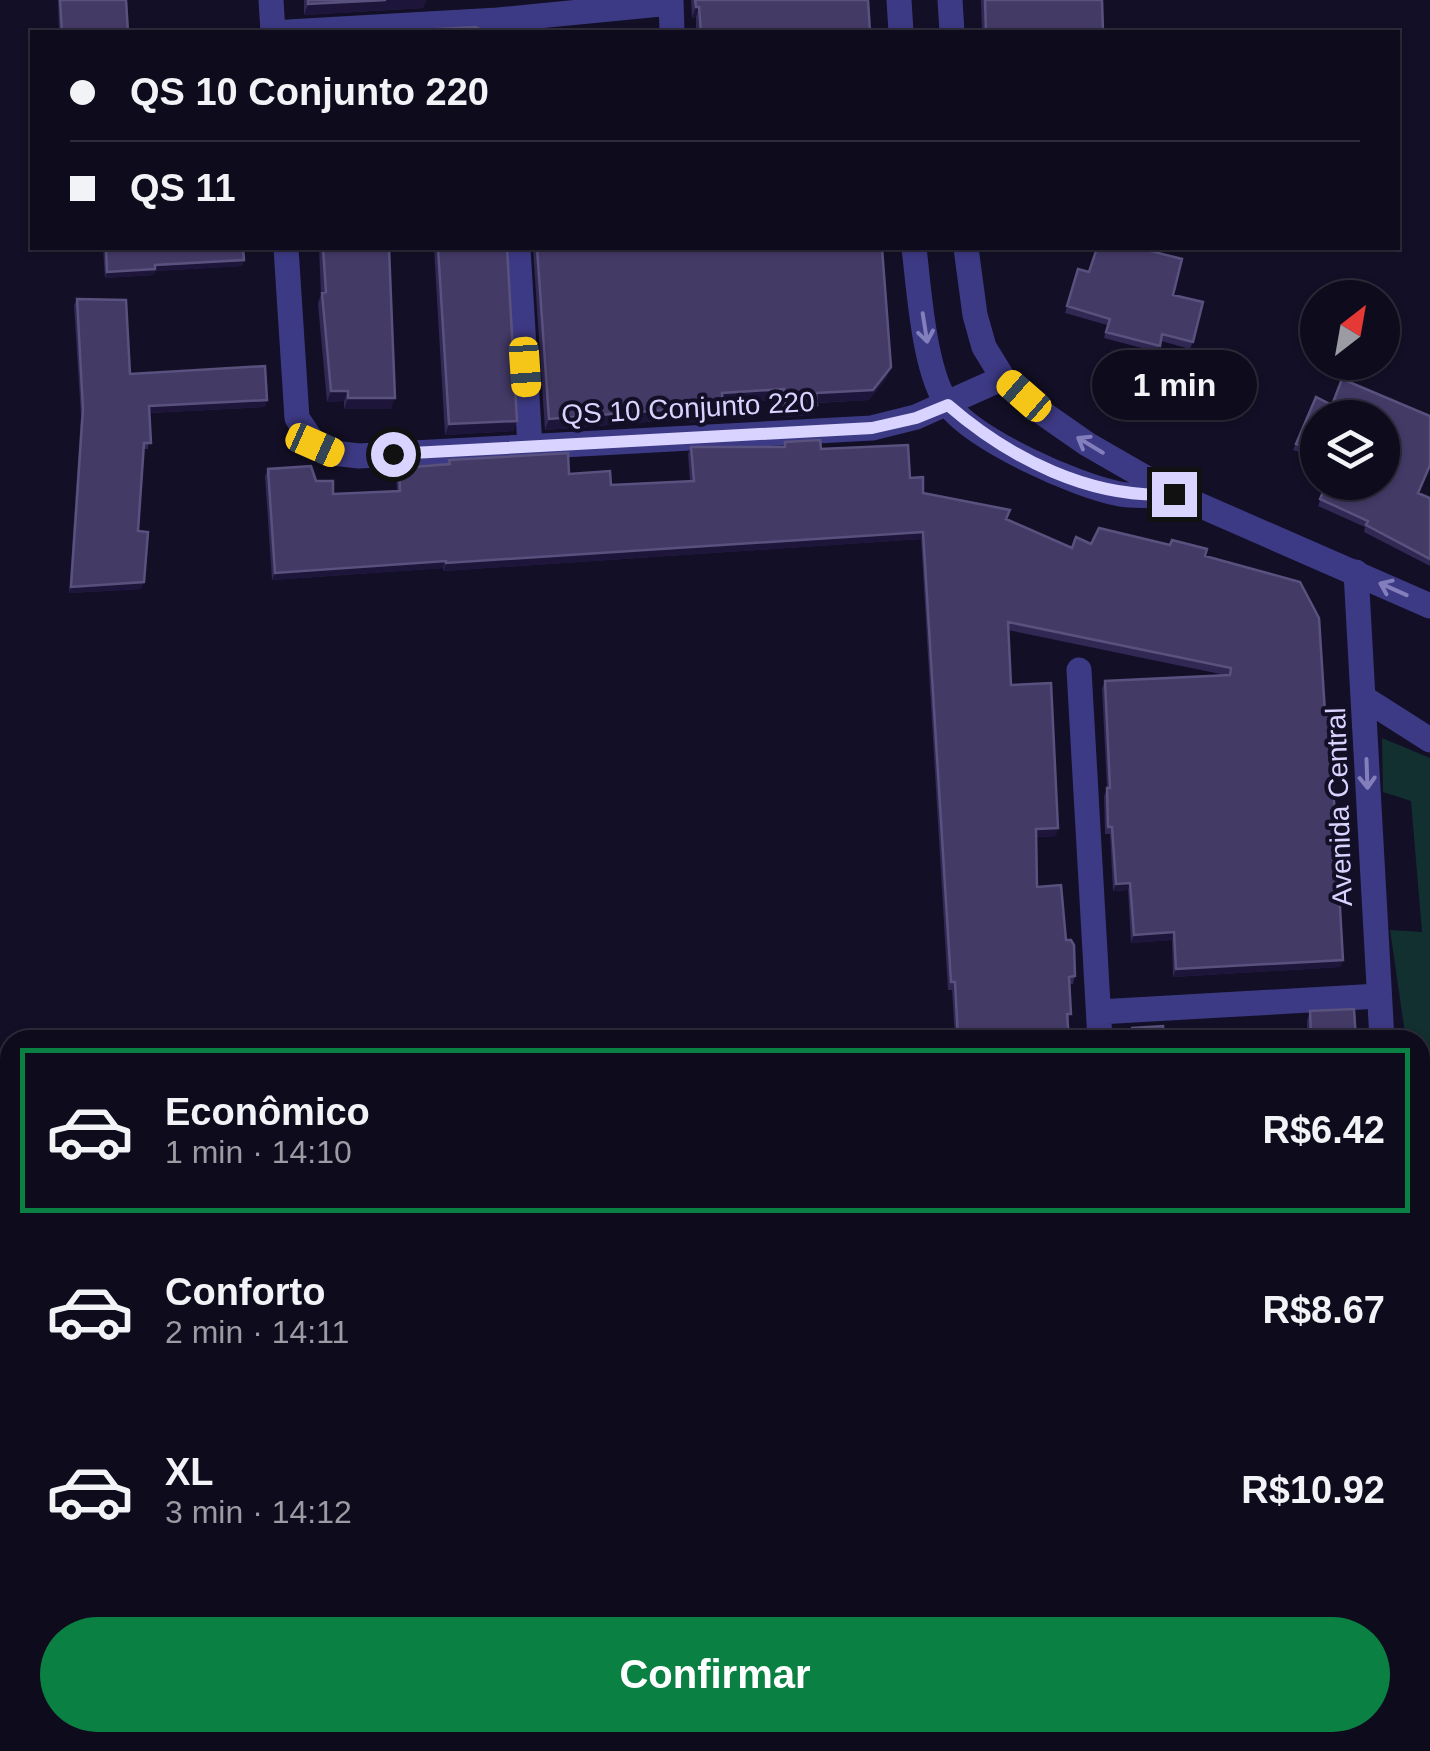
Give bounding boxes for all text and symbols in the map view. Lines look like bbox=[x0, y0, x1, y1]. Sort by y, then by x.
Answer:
text: QS 10 Conjunto 220 bbox=[130, 71, 489, 113]
text: QS 11 bbox=[130, 167, 236, 209]
north arrow bbox=[1300, 280, 1400, 380]
map controls bbox=[1300, 280, 1400, 500]
one-way arrow bbox=[916, 311, 934, 343]
car bbox=[508, 336, 542, 398]
callout: 1 min bbox=[1092, 349, 1256, 419]
car bbox=[992, 365, 1056, 427]
text: 1 min bbox=[1133, 367, 1216, 403]
street label: QS 10 Conjunto 220 bbox=[560, 386, 816, 430]
button: layers bbox=[1300, 400, 1400, 500]
car bbox=[281, 419, 349, 471]
route start bbox=[371, 432, 416, 477]
one-way arrow bbox=[1076, 435, 1105, 455]
route end bbox=[1152, 472, 1197, 517]
one-way arrow bbox=[1378, 579, 1409, 597]
street label: Avenida Central bbox=[1320, 707, 1358, 907]
one-way arrow bbox=[1358, 758, 1377, 790]
icon: car bbox=[45, 1086, 135, 1176]
text: Econômico bbox=[165, 1091, 370, 1133]
text: R$6.42 bbox=[1262, 1109, 1385, 1151]
text: 1 min · 14:10 bbox=[165, 1134, 352, 1170]
icon: car bbox=[45, 1266, 135, 1356]
text: Conforto bbox=[165, 1271, 325, 1313]
text: R$8.67 bbox=[1262, 1289, 1385, 1331]
text: 2 min · 14:11 bbox=[165, 1314, 349, 1350]
icon: car bbox=[45, 1446, 135, 1536]
text: XL bbox=[165, 1451, 214, 1493]
text: R$10.92 bbox=[1241, 1469, 1385, 1511]
text: 3 min · 14:12 bbox=[165, 1494, 352, 1530]
button: Confirmar bbox=[40, 1617, 1390, 1732]

